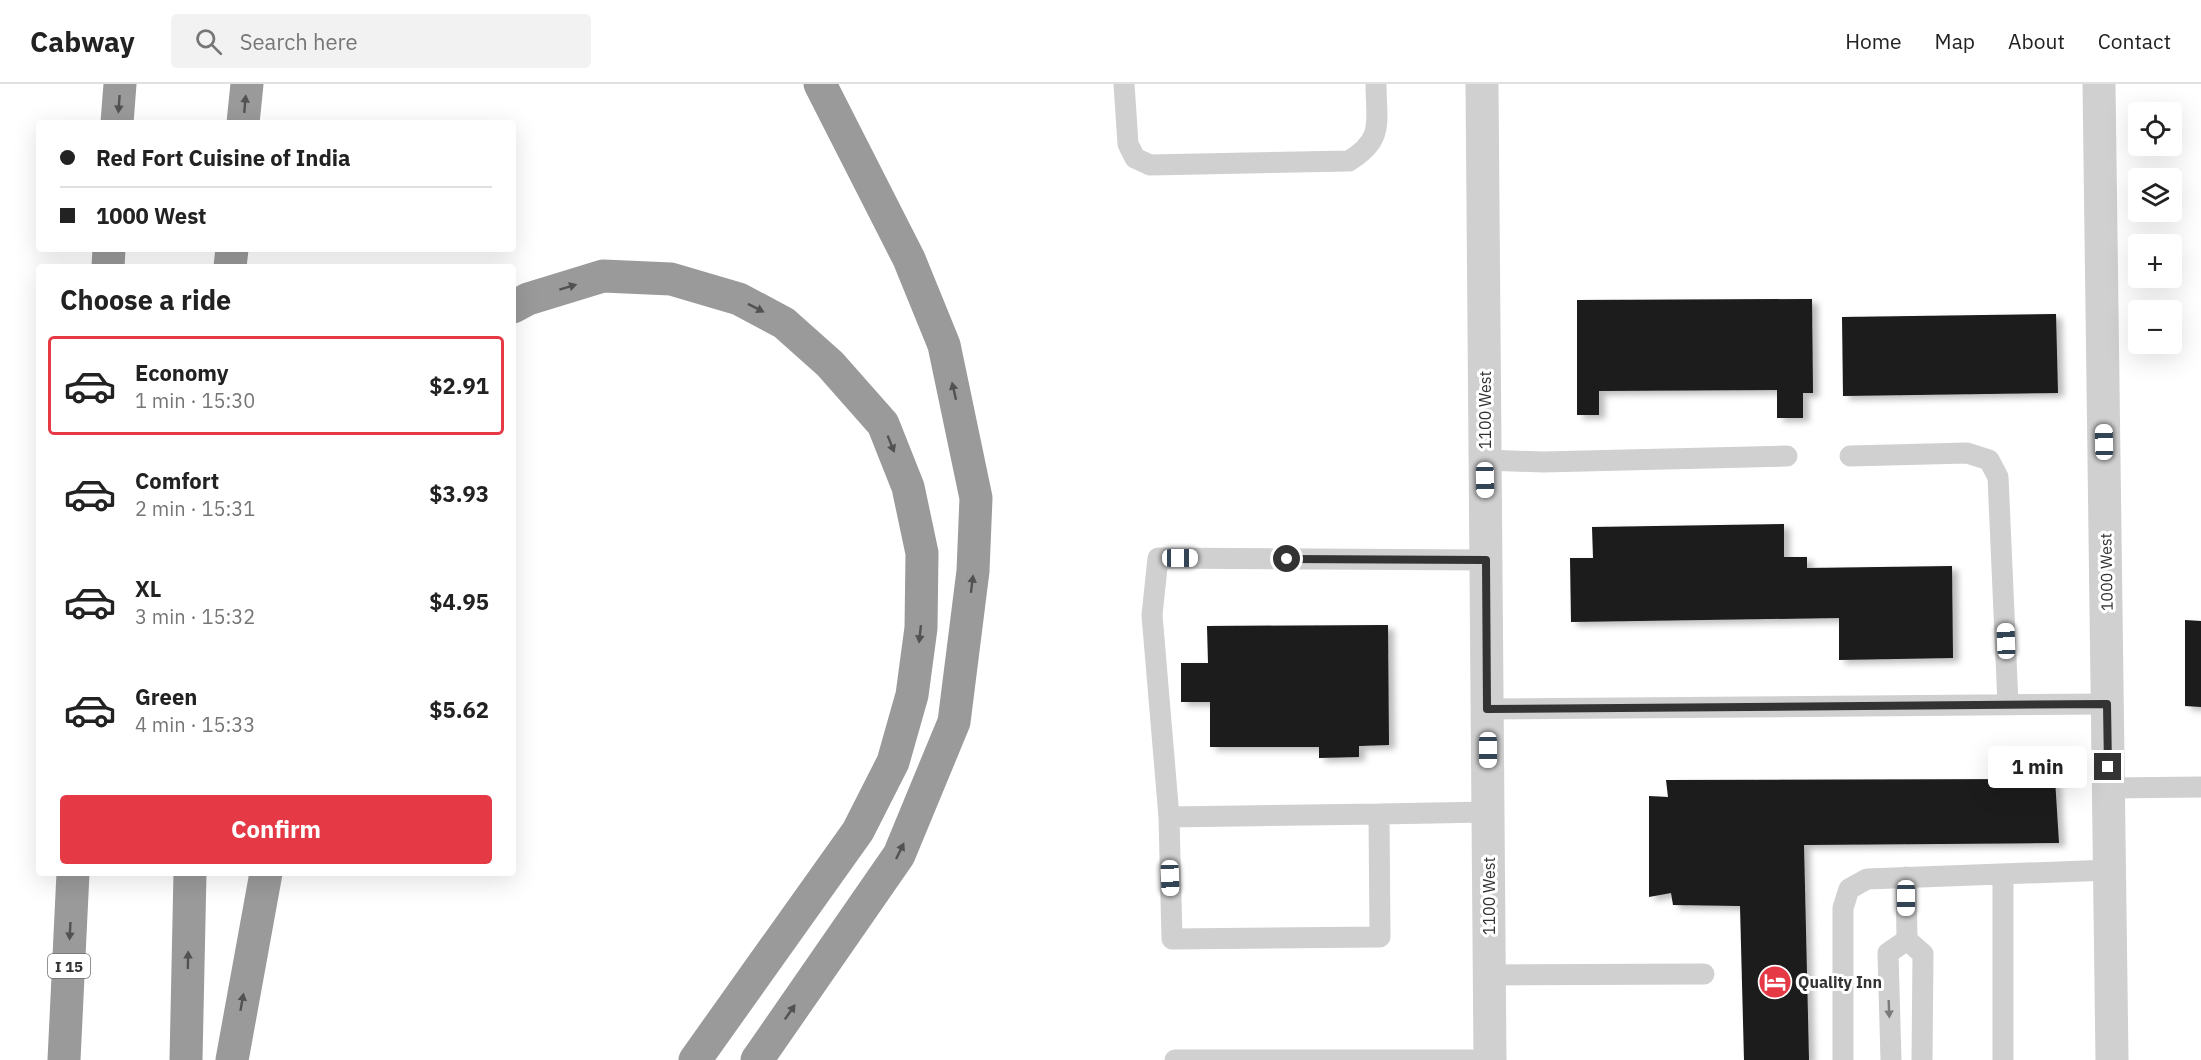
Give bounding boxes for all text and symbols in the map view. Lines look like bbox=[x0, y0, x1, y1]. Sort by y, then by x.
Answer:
search box bbox=[171, 14, 591, 68]
text: Cabway bbox=[30, 23, 135, 60]
icon: search bbox=[192, 25, 225, 58]
text: Search here bbox=[240, 27, 358, 56]
text: Home bbox=[1845, 27, 1902, 55]
text: Map bbox=[1935, 27, 1975, 55]
text: About bbox=[2008, 27, 2065, 55]
text: Contact bbox=[2098, 27, 2171, 55]
one-way arrow bbox=[114, 94, 123, 113]
one-way arrow bbox=[240, 94, 250, 113]
map controls bbox=[2128, 102, 2182, 354]
button: locate bbox=[2128, 102, 2182, 156]
text: Red Fort Cuisine of India bbox=[96, 143, 351, 172]
button: layers bbox=[2128, 168, 2182, 222]
text: 1000 West bbox=[96, 201, 207, 230]
button: + bbox=[2128, 234, 2182, 288]
text: Choose a ride bbox=[60, 282, 231, 317]
one-way arrow bbox=[559, 282, 577, 291]
button: − bbox=[2128, 300, 2182, 354]
one-way arrow bbox=[748, 303, 765, 313]
text: Economy bbox=[135, 358, 229, 387]
icon: car bbox=[63, 359, 117, 413]
text: $2.91 bbox=[429, 371, 489, 400]
street label: 1100 West bbox=[1475, 371, 1495, 449]
one-way arrow bbox=[949, 382, 958, 401]
text: 1 min · 15:30 bbox=[135, 387, 255, 414]
car bbox=[2095, 424, 2113, 460]
one-way arrow bbox=[887, 435, 896, 453]
car bbox=[1476, 462, 1494, 498]
text: Comfort bbox=[135, 466, 219, 495]
icon: car bbox=[63, 467, 117, 521]
text: $3.93 bbox=[429, 479, 489, 508]
text: 2 min · 15:31 bbox=[135, 495, 255, 522]
street label: 1000 West bbox=[2095, 533, 2117, 611]
route start bbox=[1273, 545, 1300, 572]
car bbox=[1162, 549, 1198, 567]
text: XL bbox=[135, 574, 161, 603]
one-way arrow bbox=[967, 574, 977, 593]
icon: car bbox=[63, 575, 117, 629]
text: $4.95 bbox=[429, 587, 489, 616]
text: 3 min · 15:32 bbox=[135, 603, 255, 630]
car bbox=[1996, 623, 2016, 659]
one-way arrow bbox=[915, 625, 924, 644]
text: Green bbox=[135, 682, 197, 711]
icon: car bbox=[63, 683, 117, 737]
text: $5.62 bbox=[429, 695, 489, 724]
text: 4 min · 15:33 bbox=[135, 711, 255, 738]
car bbox=[1479, 732, 1497, 768]
callout: 1 min bbox=[1988, 746, 2087, 788]
text: 1 min bbox=[2011, 753, 2064, 780]
route end bbox=[2094, 753, 2121, 780]
button: Confirm bbox=[60, 795, 492, 864]
one-way arrow bbox=[895, 842, 905, 860]
street label: 1100 West bbox=[1479, 857, 1499, 935]
car bbox=[1160, 860, 1180, 896]
car bbox=[1897, 880, 1915, 916]
one-way arrow bbox=[66, 922, 75, 941]
one-way arrow bbox=[183, 950, 193, 969]
road number: I 15 bbox=[48, 954, 90, 978]
hotel icon: Quality Inn bbox=[1757, 964, 1793, 1000]
place label: Quality Inn bbox=[1798, 972, 1882, 992]
one-way arrow bbox=[238, 993, 247, 1012]
one-way arrow bbox=[1885, 1000, 1894, 1019]
one-way arrow bbox=[784, 1004, 795, 1020]

